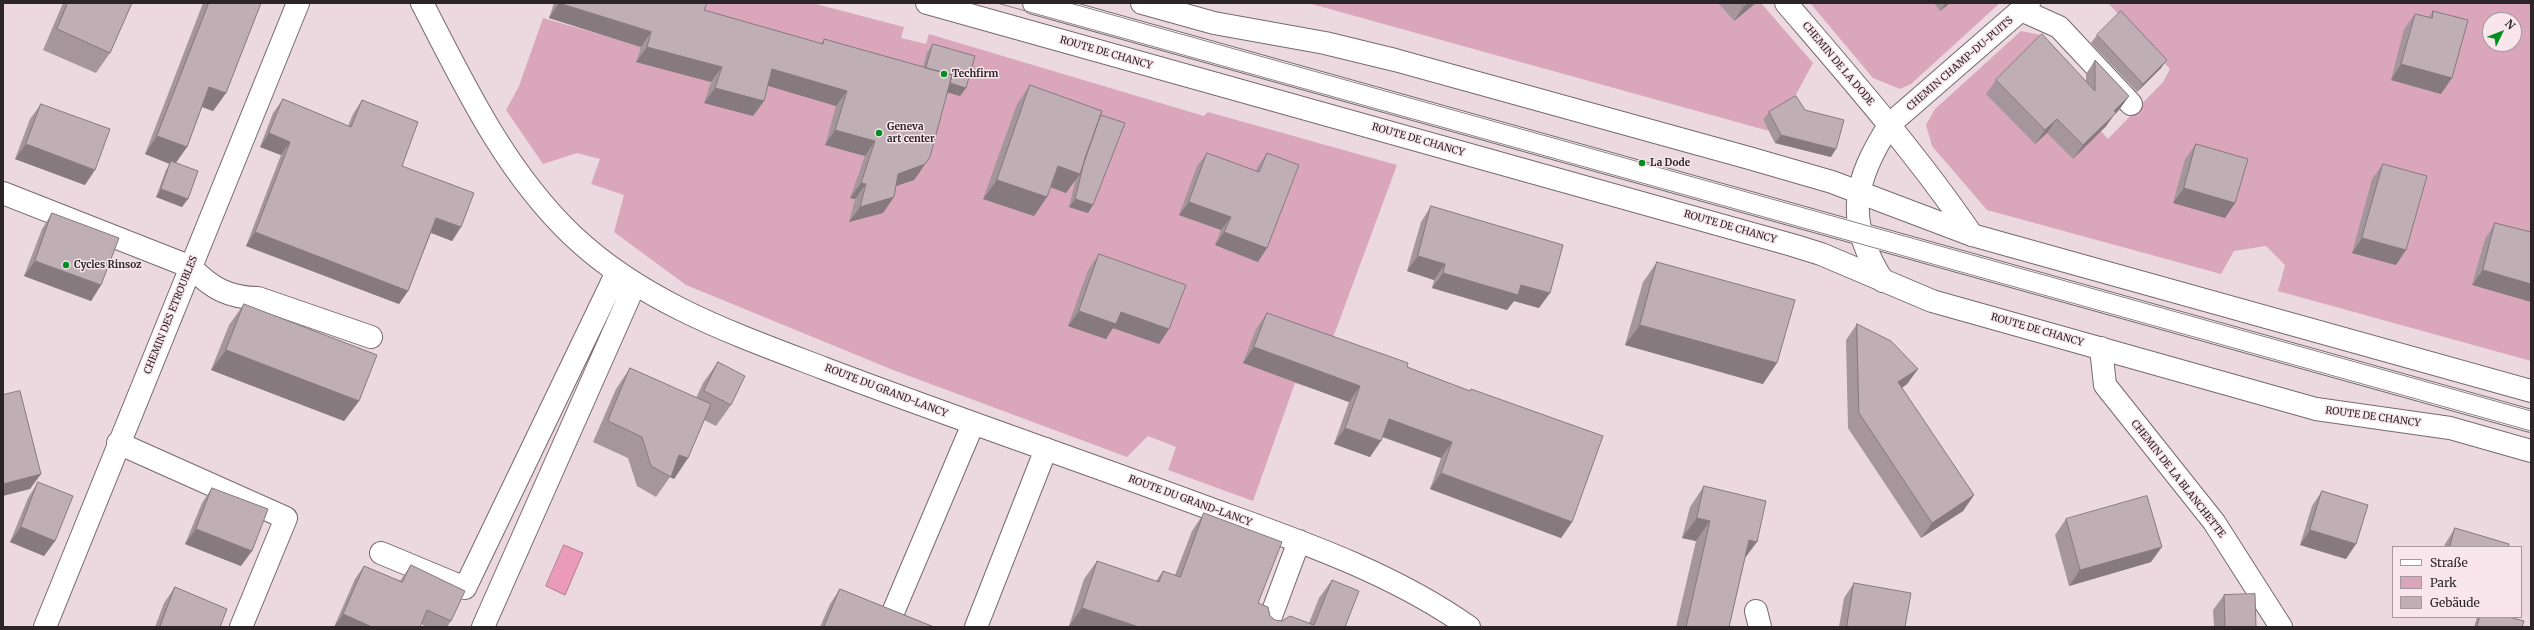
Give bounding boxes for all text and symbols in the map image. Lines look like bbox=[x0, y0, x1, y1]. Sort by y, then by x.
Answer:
north arrow bbox=[2482, 12, 2522, 52]
street label: CHEMIN CHAMP-DU-PUITS bbox=[1904, 15, 2016, 113]
text: N bbox=[2502, 17, 2518, 32]
street label: CHEMIN DE LA DODE bbox=[1800, 20, 1876, 108]
street label: ROUTE DE CHANCY bbox=[1058, 34, 1154, 72]
place label: Techfirm bbox=[952, 68, 998, 80]
marker: Techfirm bbox=[939, 69, 949, 79]
place label: Geneva art center bbox=[887, 121, 935, 144]
street label: ROUTE DE CHANCY bbox=[1370, 121, 1466, 159]
marker: Geneva art center bbox=[874, 128, 884, 138]
place label: La Dode bbox=[1650, 157, 1690, 169]
marker: La Dode bbox=[1637, 158, 1647, 168]
street label: ROUTE DE CHANCY bbox=[1682, 208, 1778, 246]
street label: CHEMIN DES ETROUBLES bbox=[142, 254, 200, 376]
place label: Cycles Rinsoz bbox=[74, 259, 142, 271]
marker: Cycles Rinsoz bbox=[61, 260, 71, 270]
street label: ROUTE DE CHANCY bbox=[1989, 311, 2085, 349]
street label: ROUTE DU GRAND-LANCY bbox=[823, 362, 949, 420]
street label: ROUTE DE CHANCY bbox=[2325, 404, 2421, 430]
street label: CHEMIN DE LA BLANCHETTE bbox=[2128, 418, 2228, 540]
street label: ROUTE DU GRAND-LANCY bbox=[1127, 473, 1253, 529]
legend bbox=[2392, 546, 2522, 618]
text: Straße bbox=[2430, 555, 2468, 570]
text: Park bbox=[2430, 575, 2457, 590]
text: Gebäude bbox=[2430, 595, 2480, 610]

